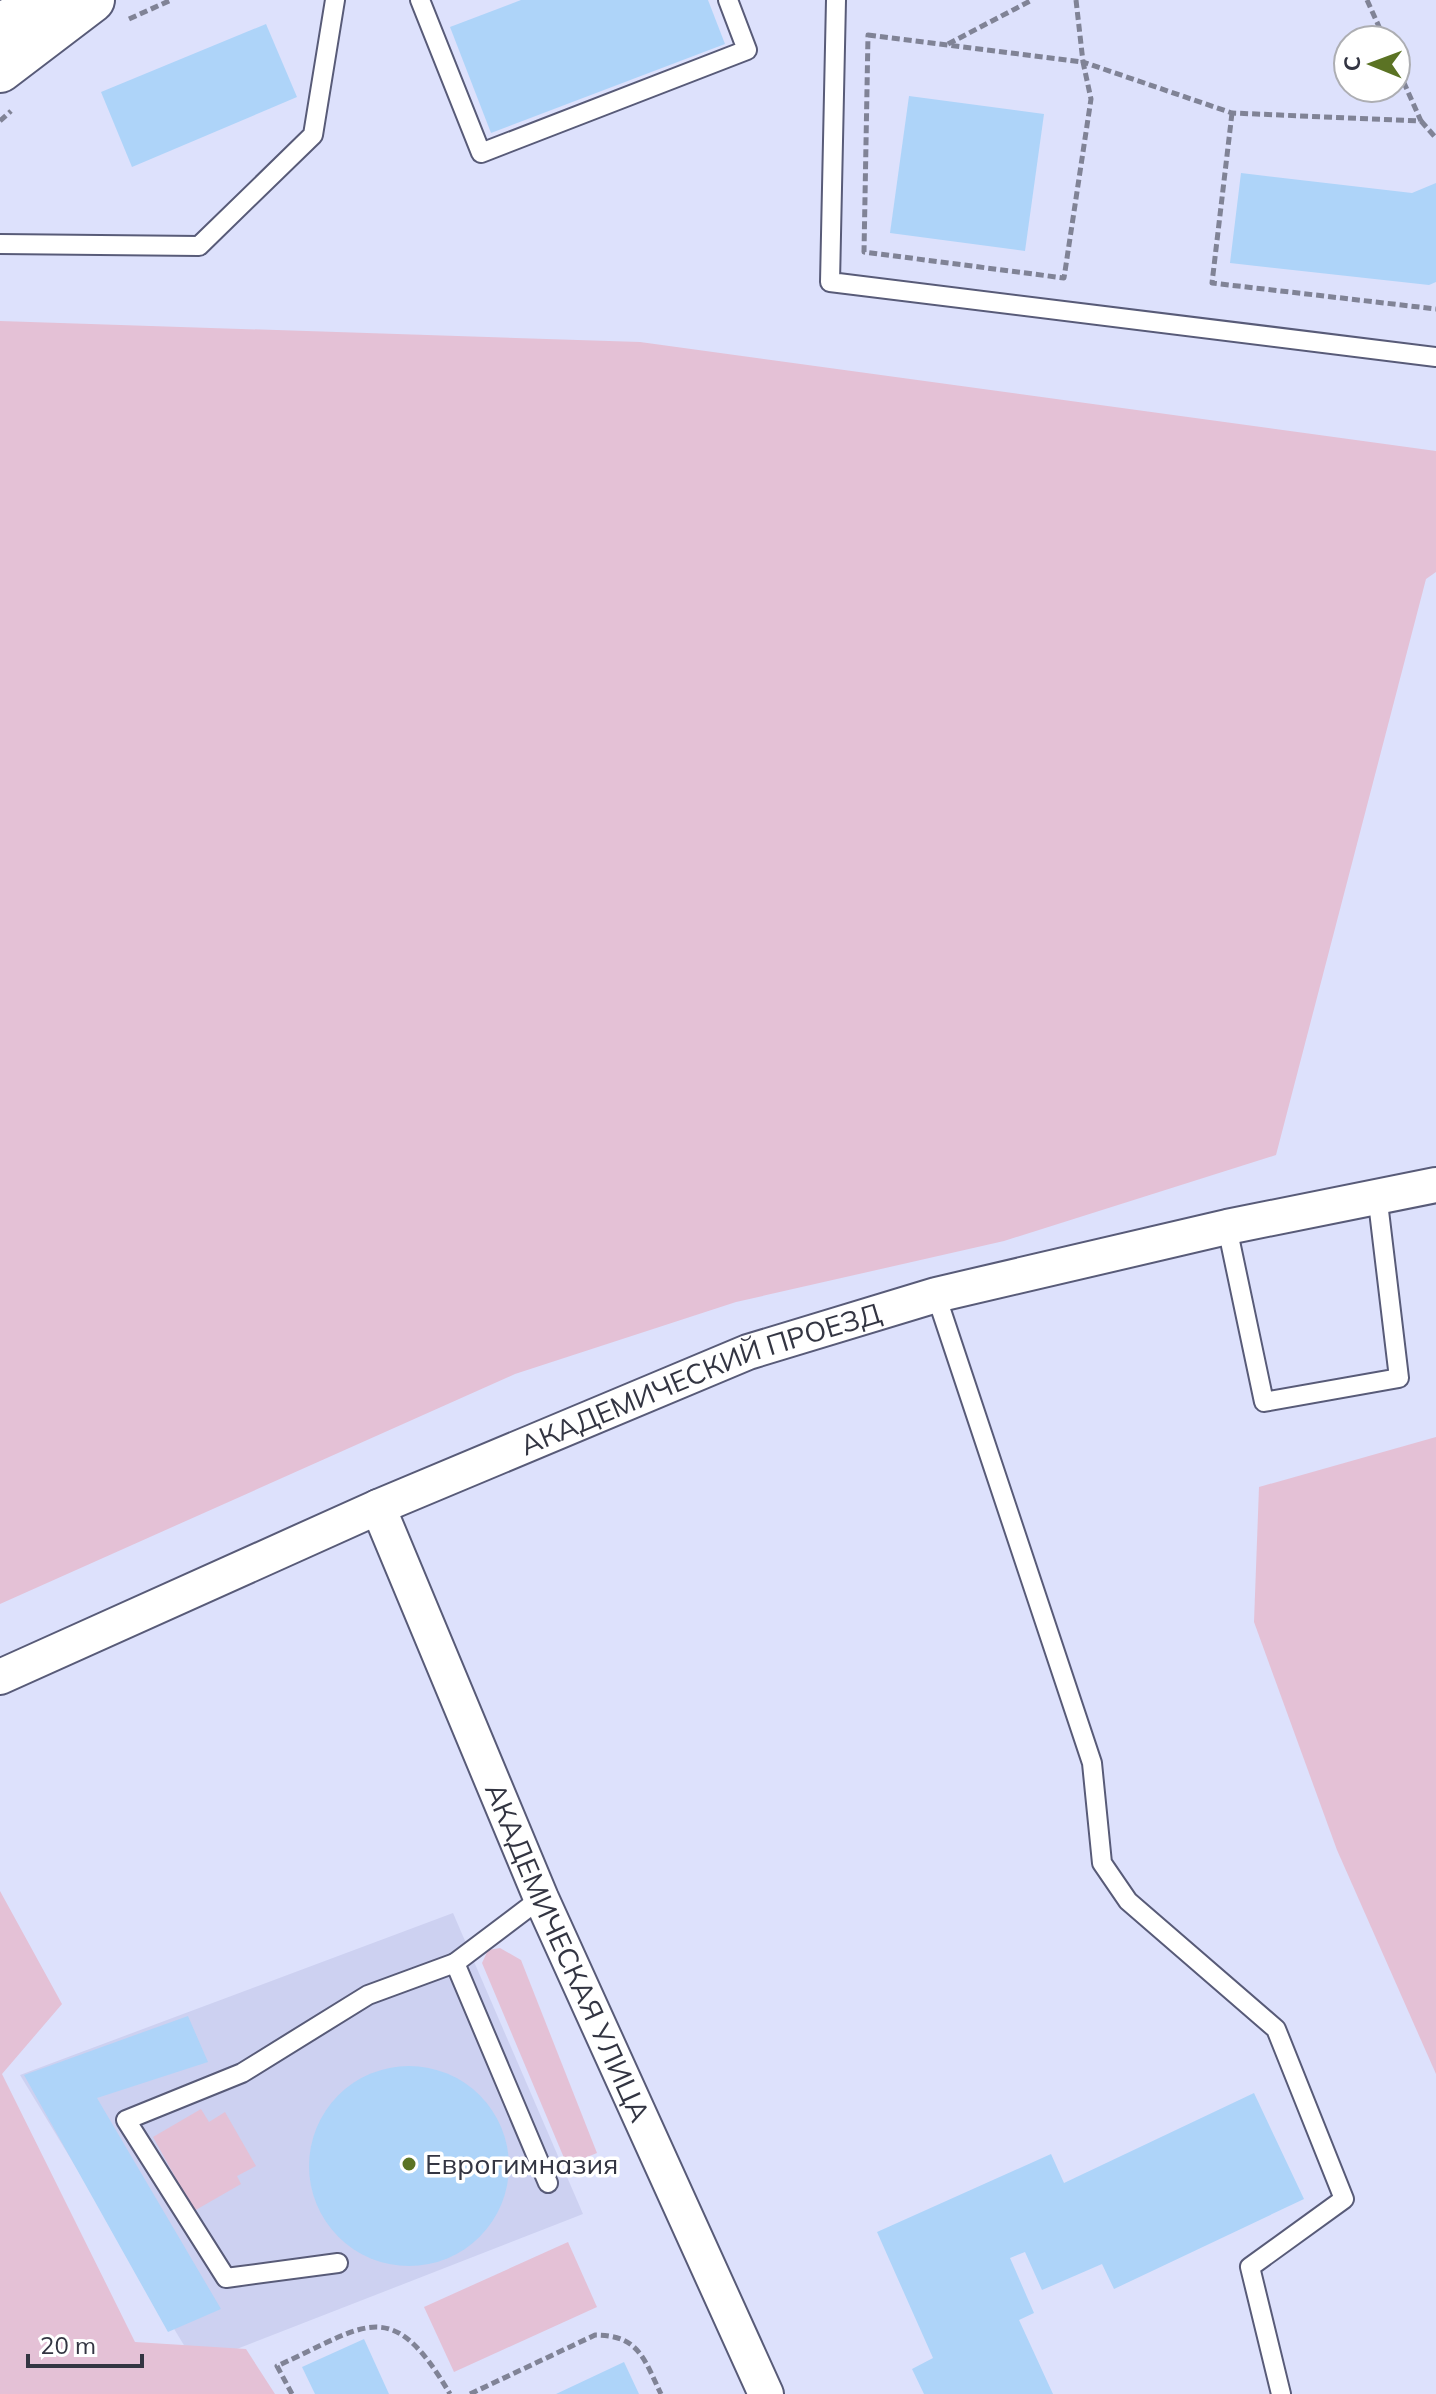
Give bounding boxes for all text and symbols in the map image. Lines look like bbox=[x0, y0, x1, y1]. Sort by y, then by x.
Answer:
north arrow bbox=[1332, 24, 1412, 104]
text: С bbox=[1338, 56, 1366, 71]
street label: АКАДЕМИЧЕСКИЙ ПРОЕЗД bbox=[515, 1295, 885, 1463]
street label: АКАДЕМИЧЕСКАЯ УЛИЦА bbox=[478, 1777, 658, 2127]
place label: Еврогимназия bbox=[425, 2146, 618, 2181]
marker: Еврогимназия bbox=[400, 2155, 418, 2173]
scale bar bbox=[28, 2318, 142, 2368]
text: 20 m bbox=[40, 2330, 96, 2360]

